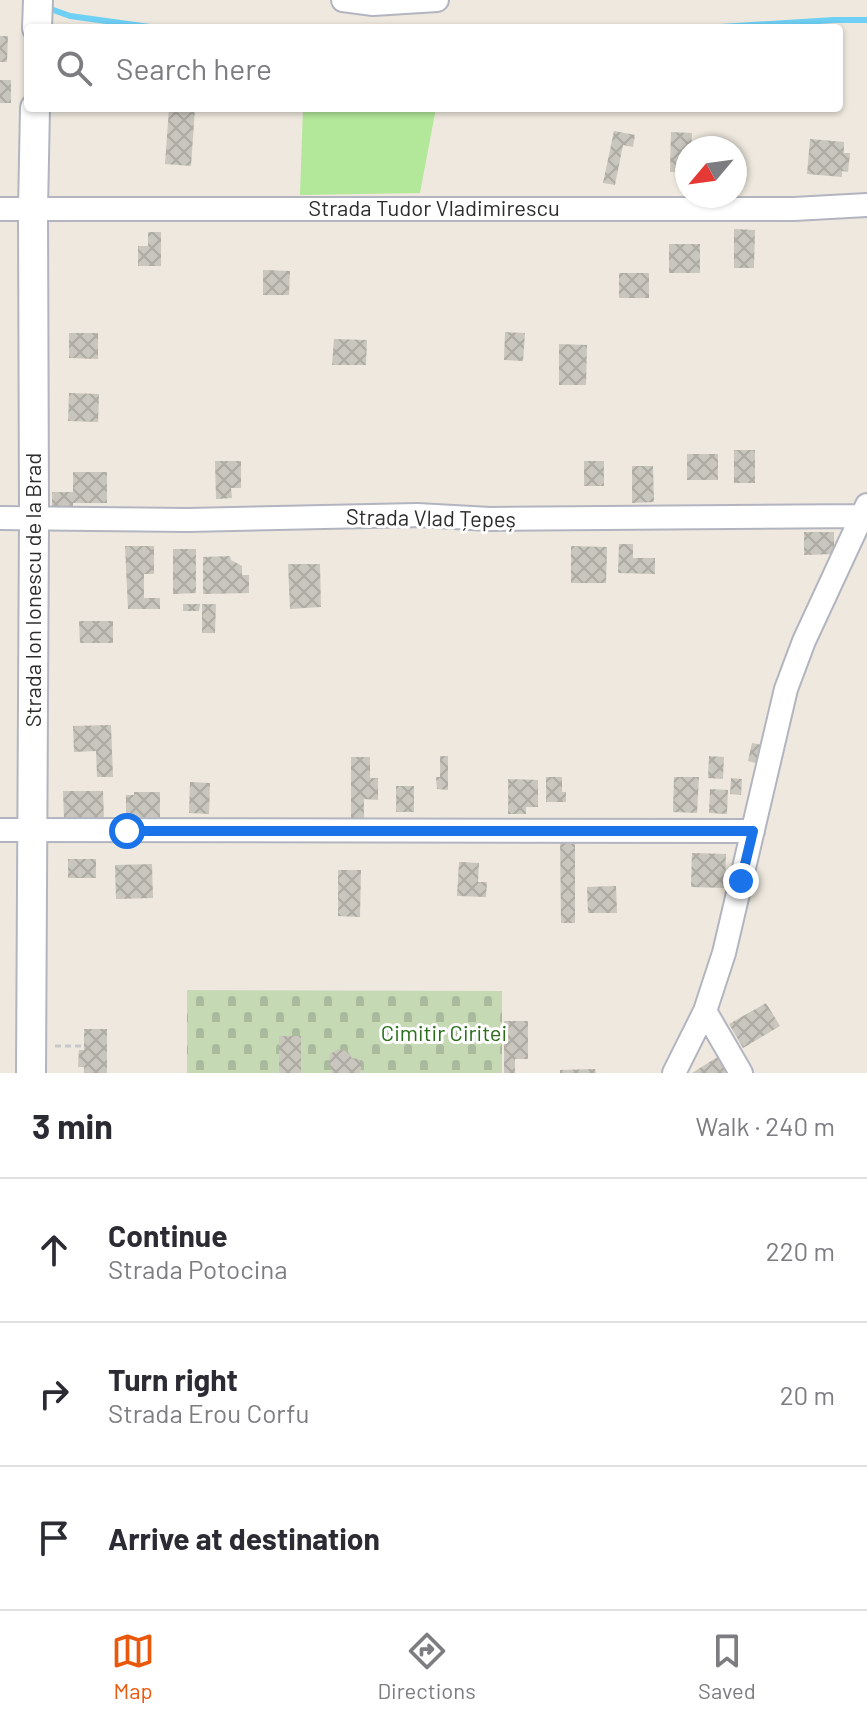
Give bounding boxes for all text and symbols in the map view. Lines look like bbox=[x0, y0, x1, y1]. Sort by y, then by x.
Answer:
search box bbox=[24, 24, 843, 112]
icon: search bbox=[52, 46, 96, 90]
text: Search here bbox=[116, 50, 272, 86]
north arrow bbox=[675, 136, 747, 208]
street label: Strada Tudor Vladimirescu bbox=[308, 194, 560, 220]
street label: Strada Ion Ionescu de la Brad bbox=[19, 453, 45, 727]
street label: Strada Vlad Țepeș bbox=[346, 503, 516, 531]
route start bbox=[109, 813, 145, 849]
route end bbox=[723, 863, 759, 899]
park label: Cimitir Ciritei bbox=[381, 1019, 507, 1045]
text: 3 min bbox=[32, 1105, 113, 1146]
text: Walk · 240 m bbox=[696, 1110, 835, 1141]
text: Continue bbox=[108, 1217, 228, 1253]
icon: ahead bbox=[32, 1228, 76, 1272]
text: 220 m bbox=[766, 1235, 835, 1266]
text: Strada Potocina bbox=[108, 1253, 288, 1284]
text: Turn right bbox=[108, 1361, 238, 1397]
icon: right bbox=[32, 1372, 76, 1416]
text: 20 m bbox=[780, 1379, 835, 1410]
text: Strada Erou Corfu bbox=[108, 1397, 309, 1428]
icon: arrive bbox=[32, 1516, 76, 1560]
text: Arrive at destination bbox=[108, 1520, 380, 1556]
tab: Map bbox=[111, 1629, 155, 1703]
tab: Directions bbox=[377, 1629, 476, 1703]
tab: Saved bbox=[698, 1629, 756, 1703]

